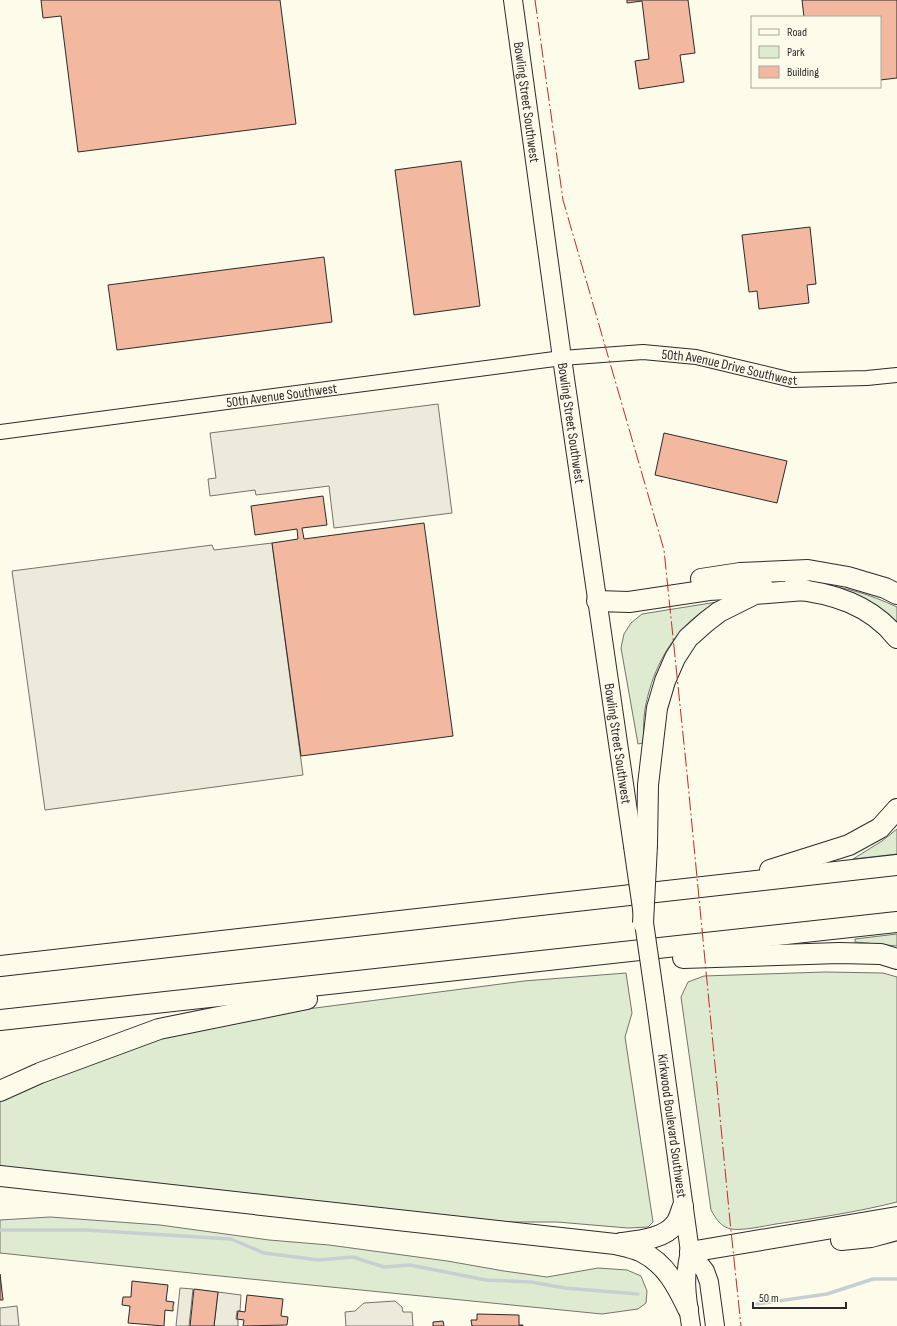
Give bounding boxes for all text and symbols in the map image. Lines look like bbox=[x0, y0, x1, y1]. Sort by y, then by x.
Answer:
legend bbox=[751, 16, 881, 88]
text: Road bbox=[787, 25, 807, 40]
street label: Bowling Street Southwest bbox=[510, 41, 543, 164]
text: Park bbox=[787, 45, 805, 60]
text: Building bbox=[787, 65, 819, 80]
street label: 50th Avenue Drive Southwest bbox=[661, 346, 797, 389]
street label: Bowling Street Southwest bbox=[554, 362, 588, 485]
street label: 50th Avenue Southwest bbox=[225, 380, 338, 411]
street label: Bowling Street Southwest bbox=[600, 682, 635, 805]
street label: Kirkwood Boulevard Southwest bbox=[654, 1053, 690, 1199]
scale bar bbox=[753, 1284, 846, 1310]
text: 50 m bbox=[759, 1291, 779, 1306]

